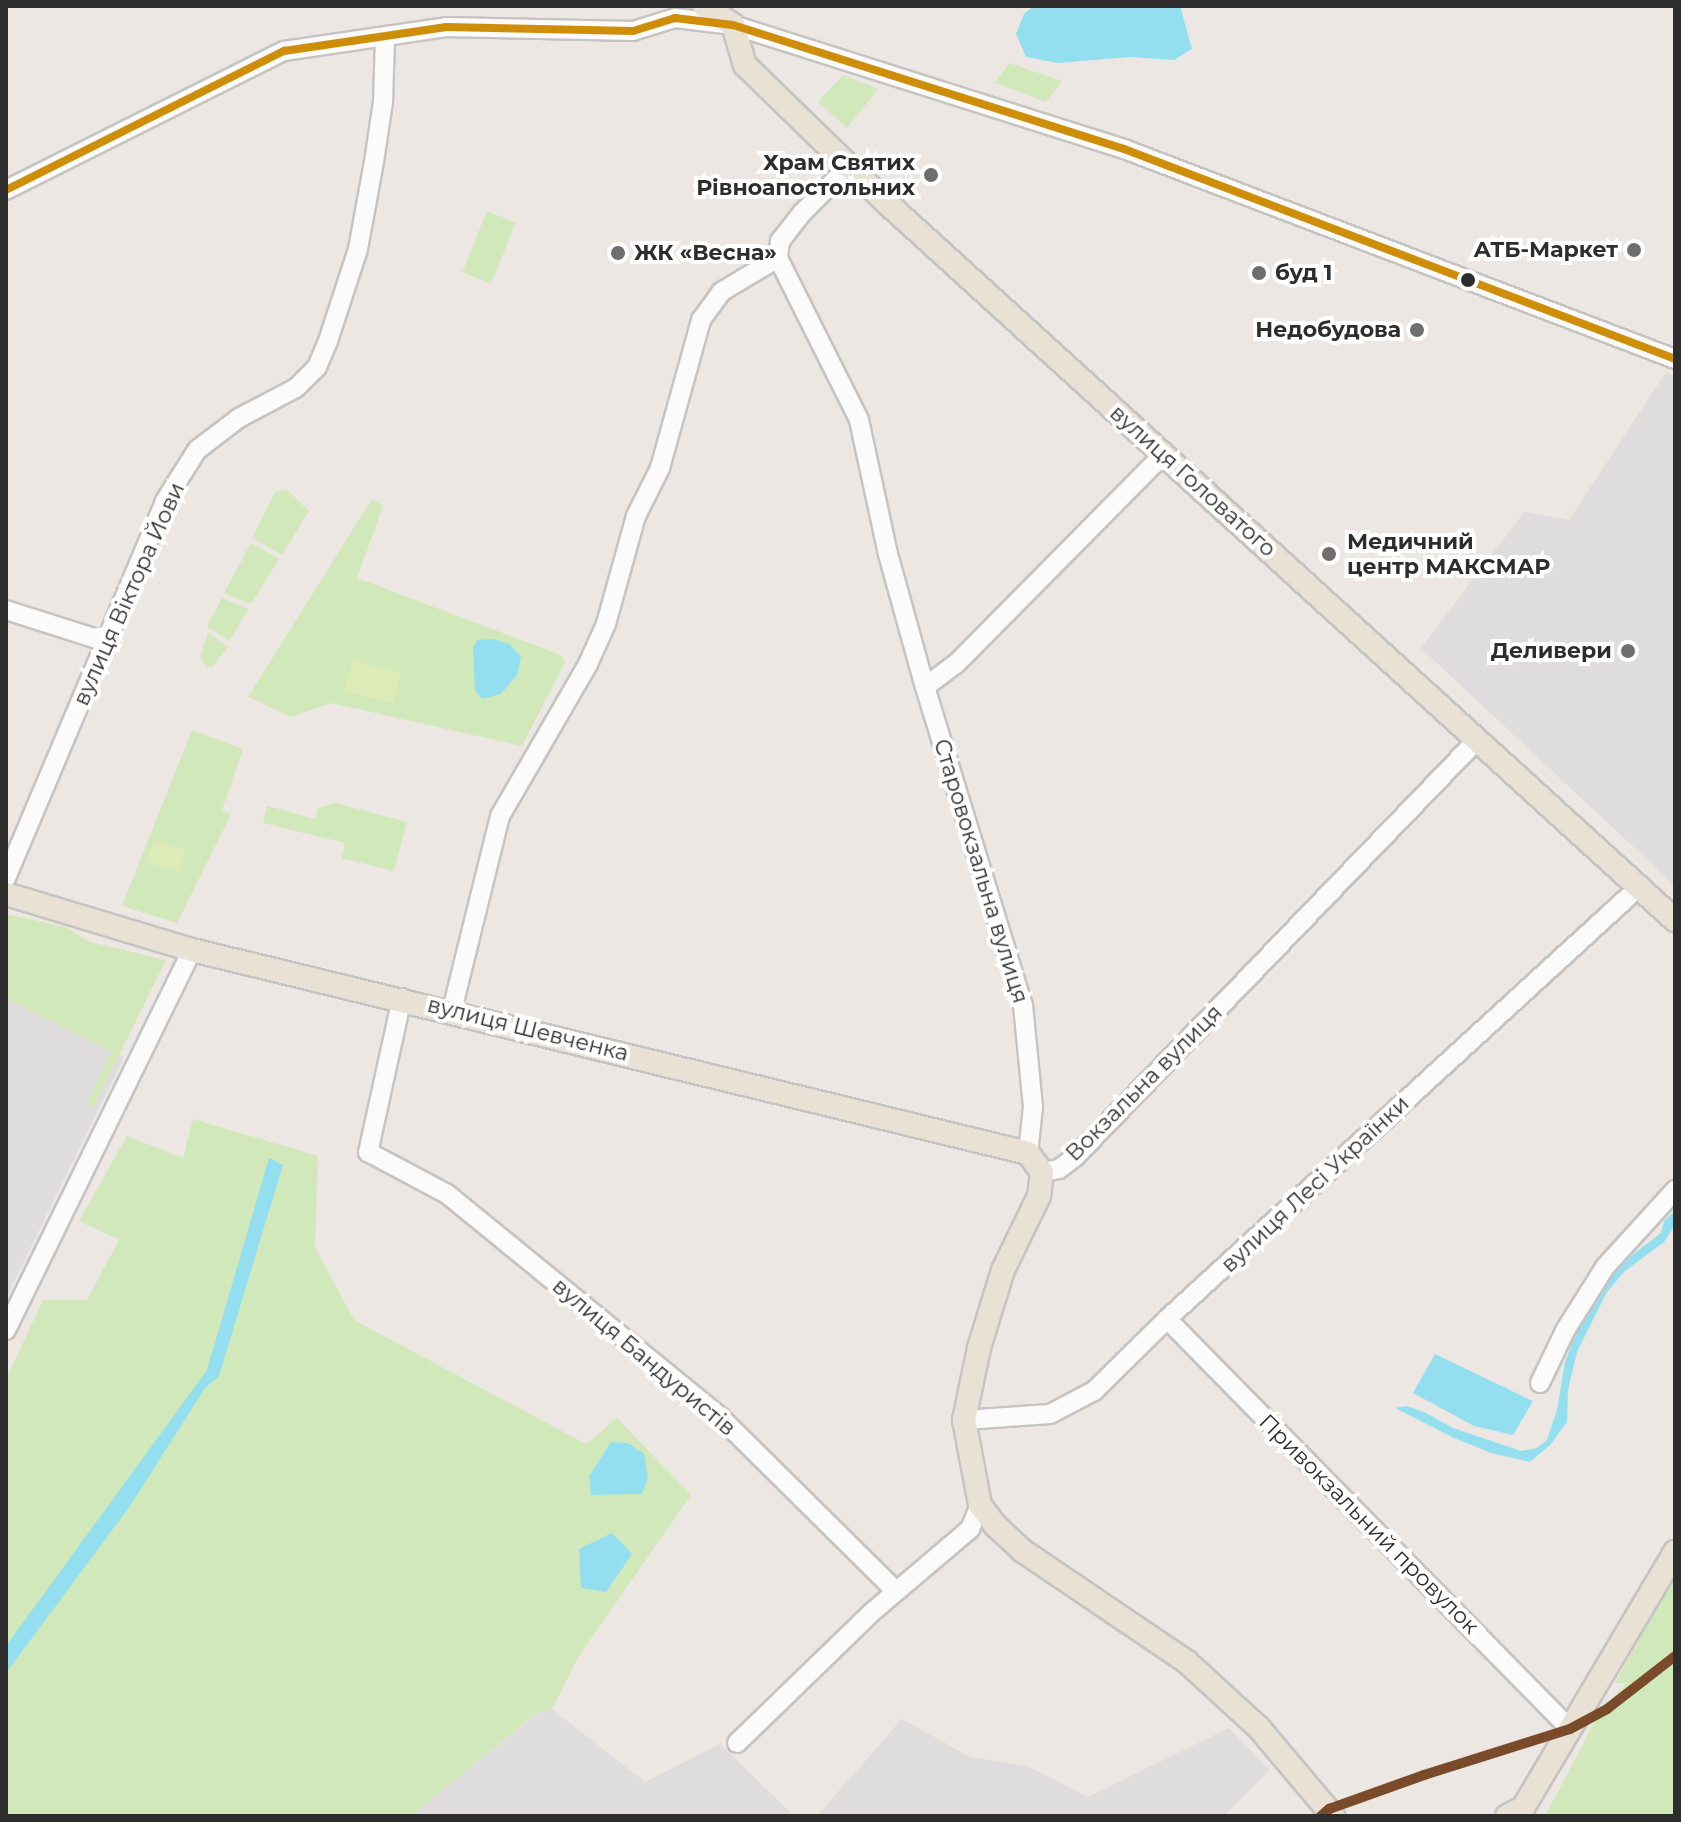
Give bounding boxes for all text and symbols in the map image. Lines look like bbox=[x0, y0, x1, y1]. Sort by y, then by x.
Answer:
place label: Храм Святих Рівноапостольних bbox=[696, 149, 915, 200]
marker: Храм Святих Рівноапостольних bbox=[922, 166, 940, 184]
place label: АТБ-Маркет bbox=[1473, 237, 1618, 263]
place label: ЖК «Весна» bbox=[634, 240, 777, 266]
marker: АТБ-Маркет bbox=[1625, 241, 1643, 259]
marker: ЖК «Весна» bbox=[609, 244, 627, 262]
place label: буд 1 bbox=[1275, 260, 1332, 286]
marker: буд 1 bbox=[1250, 264, 1268, 282]
unlabelled marker bbox=[1460, 272, 1476, 288]
place label: Недобудова bbox=[1255, 317, 1401, 343]
marker: Недобудова bbox=[1408, 321, 1426, 339]
street label: вулиця Головатого bbox=[1105, 400, 1281, 562]
street label: вулиця Віктора Йови bbox=[68, 478, 190, 710]
place label: Медичний центр МАКСМАР bbox=[1347, 528, 1550, 580]
marker: Медичний центр МАКСМАР bbox=[1318, 543, 1340, 565]
place label: Деливери bbox=[1491, 638, 1612, 664]
marker: Деливери bbox=[1619, 642, 1637, 660]
street label: Старовокзальна вулиця bbox=[928, 736, 1034, 1006]
street label: вулиця Шевченка bbox=[425, 991, 631, 1067]
street label: Вокзальна вулиця bbox=[1060, 999, 1228, 1167]
street label: вулиця Лесі Українки bbox=[1216, 1090, 1414, 1278]
street label: вулиця Бандуристів bbox=[547, 1273, 741, 1441]
street label: Привокзальний провулок bbox=[1254, 1409, 1484, 1639]

